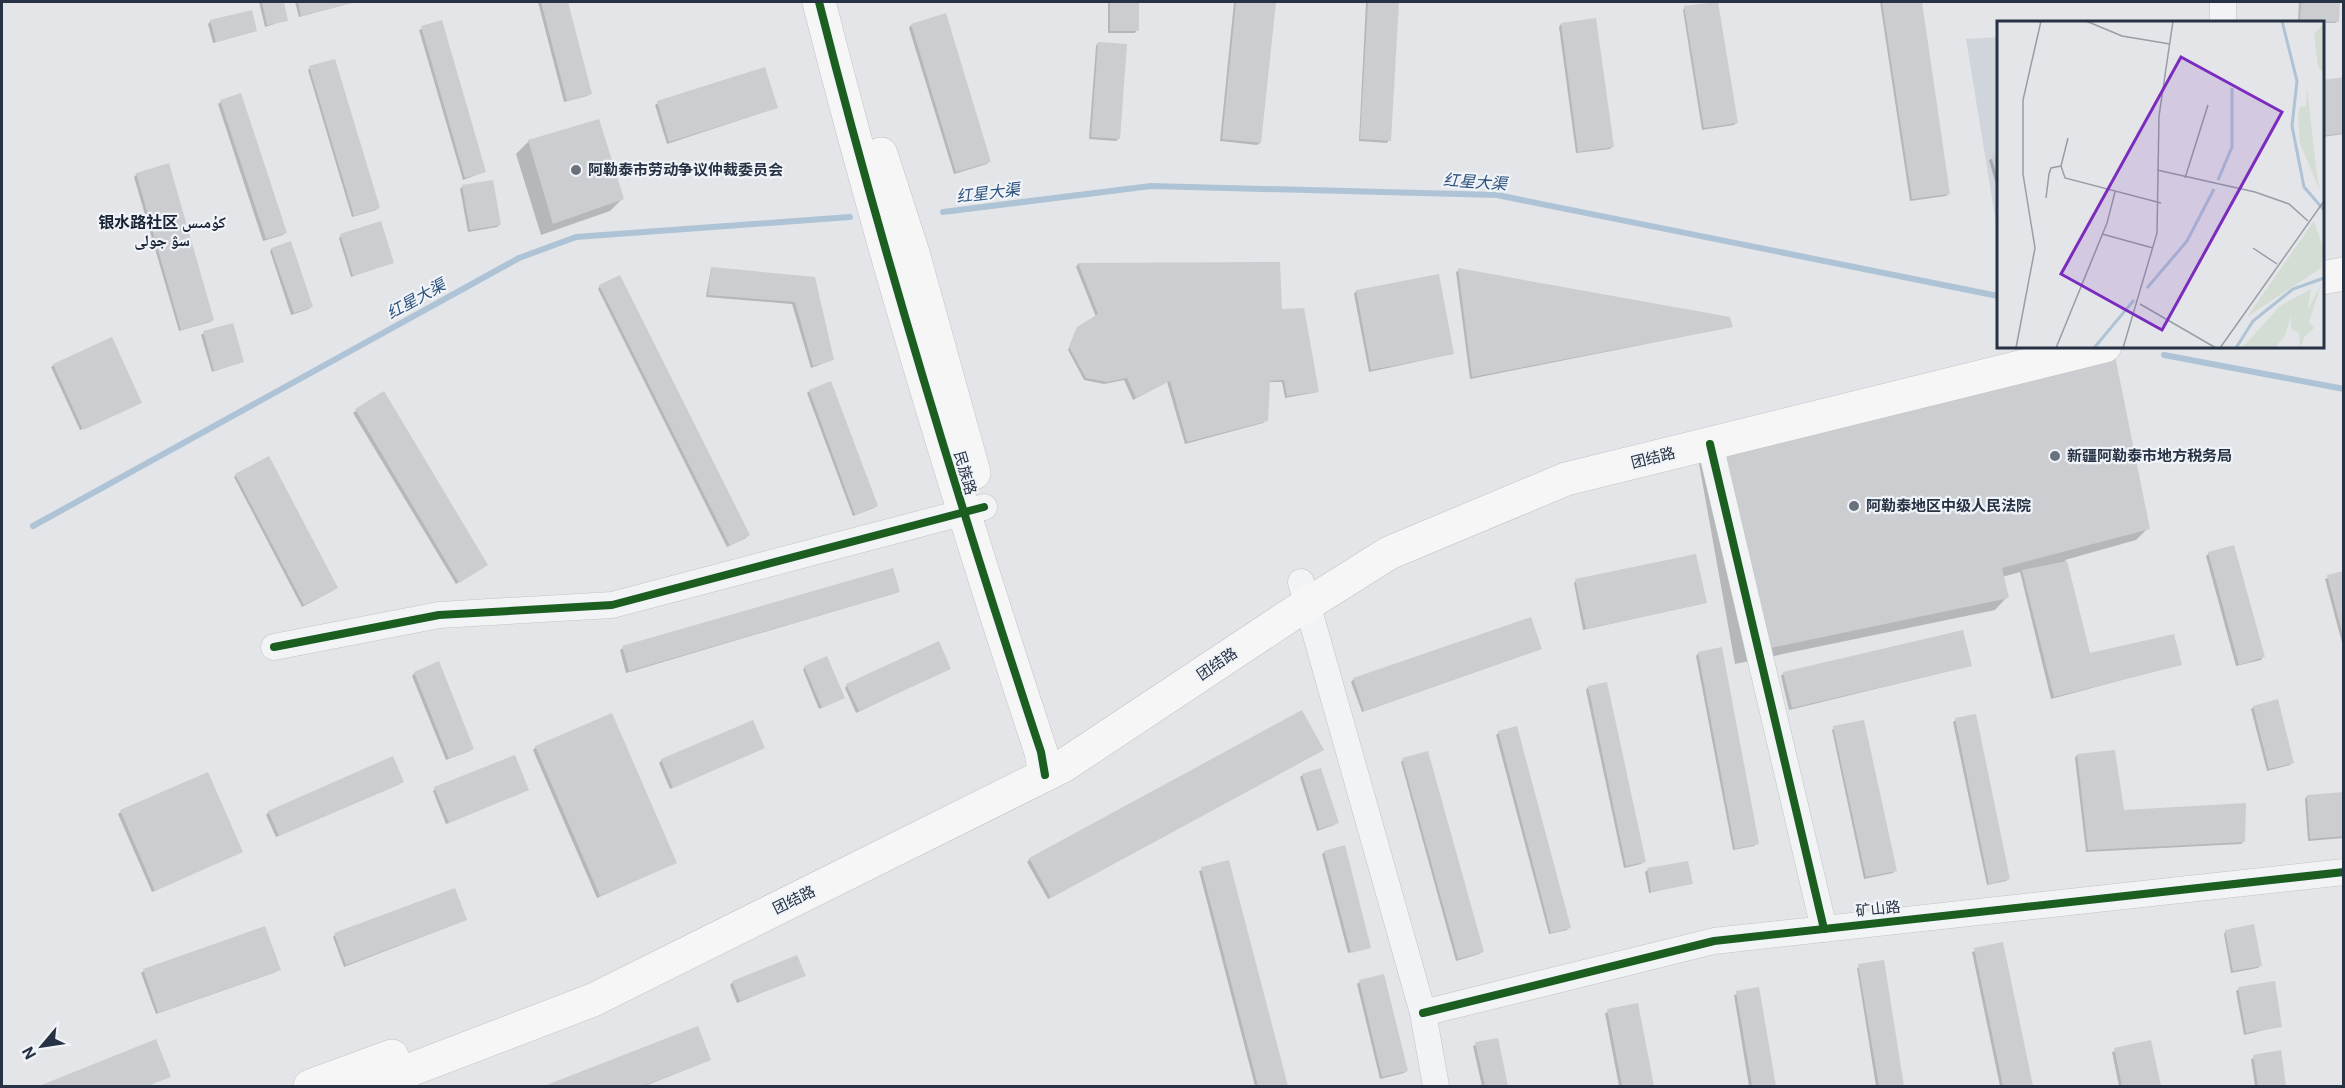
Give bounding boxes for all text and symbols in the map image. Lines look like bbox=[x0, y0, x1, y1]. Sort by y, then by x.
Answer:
inset map bbox=[1997, 21, 2324, 348]
place label: 阿勒泰市劳动争议仲裁委员会 bbox=[588, 161, 783, 179]
marker: 阿勒泰市劳动争议仲裁委员会 bbox=[569, 163, 583, 177]
water label: 红星大渠 bbox=[1442, 170, 1510, 194]
water label: 红星大渠 bbox=[955, 179, 1023, 206]
district label: 银水路社区 كۇمىس سۋ جولى bbox=[98, 213, 226, 250]
water label: 红星大渠 bbox=[383, 274, 450, 323]
street label: 团结路 bbox=[1629, 444, 1677, 472]
place label: 新疆阿勒泰市地方税务局 bbox=[2067, 447, 2232, 465]
street label: 民族路 bbox=[950, 449, 980, 497]
marker: 新疆阿勒泰市地方税务局 bbox=[2048, 449, 2062, 463]
place label: 阿勒泰地区中级人民法院 bbox=[1866, 497, 2031, 515]
marker: 阿勒泰地区中级人民法院 bbox=[1847, 499, 1861, 513]
street label: 团结路 bbox=[1193, 644, 1241, 684]
street label: 团结路 bbox=[770, 882, 818, 918]
street label: 矿山路 bbox=[1855, 898, 1901, 920]
north arrow bbox=[12, 1016, 72, 1076]
text: N bbox=[18, 1043, 40, 1063]

